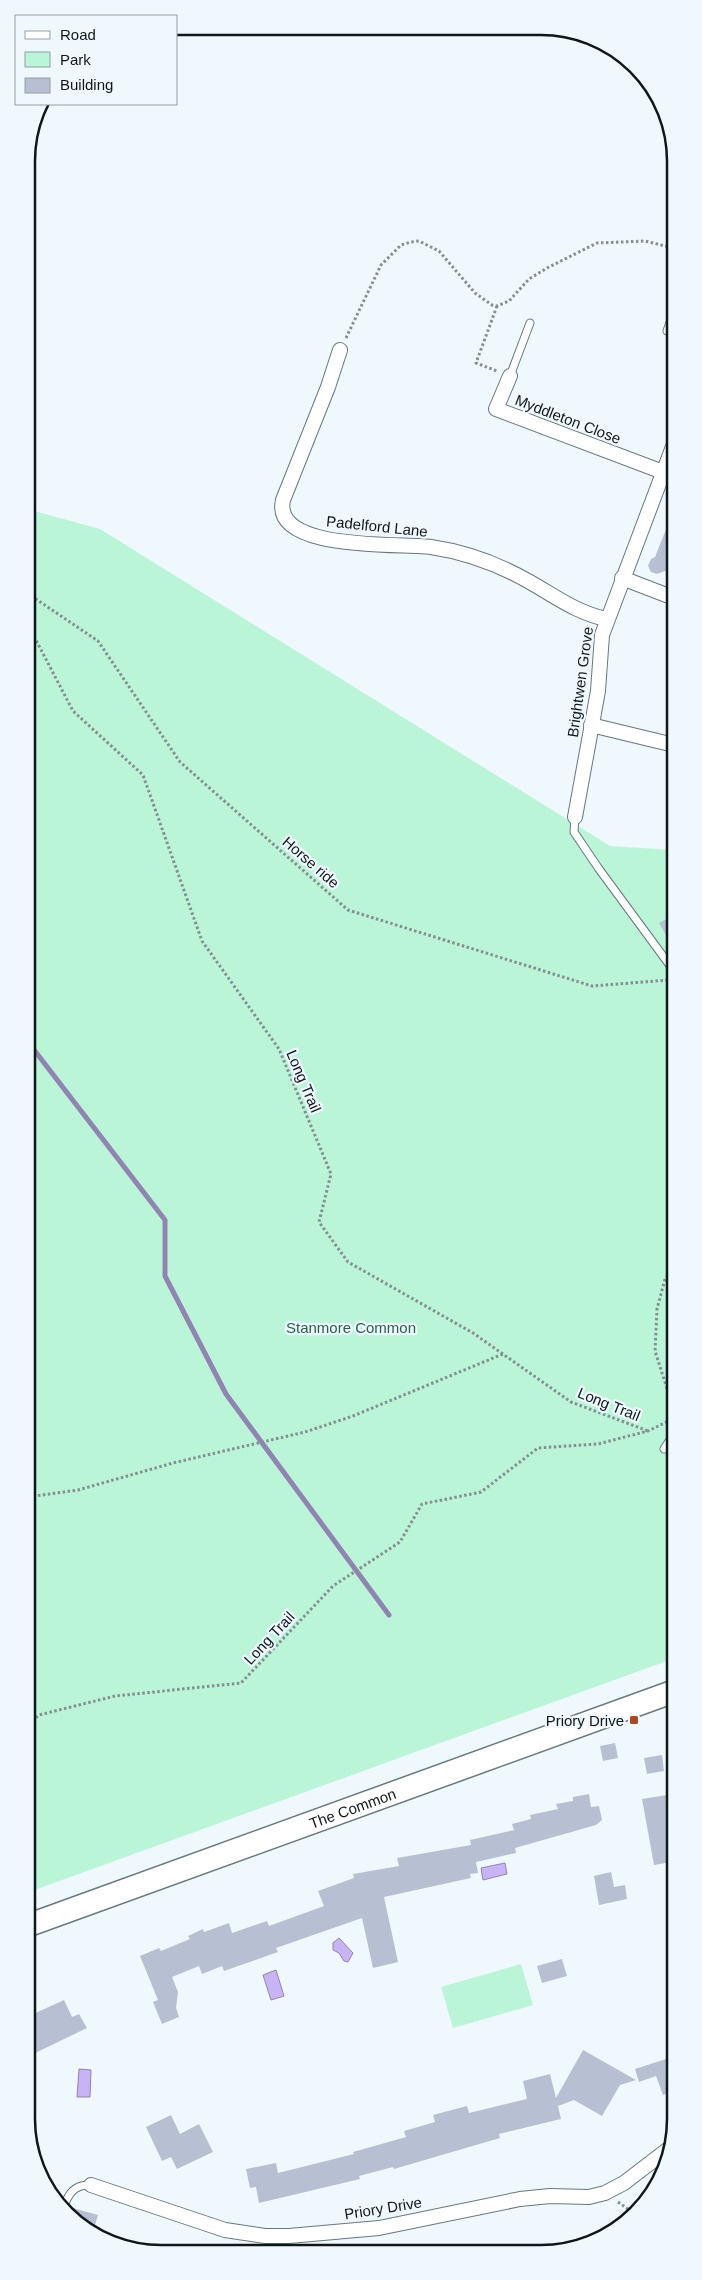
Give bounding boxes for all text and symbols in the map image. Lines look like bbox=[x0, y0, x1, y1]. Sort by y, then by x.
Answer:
legend bbox=[15, 15, 178, 105]
text: Road bbox=[60, 26, 96, 43]
text: Park bbox=[60, 51, 91, 68]
text: Building bbox=[60, 76, 113, 93]
street label: Myddleton Close bbox=[513, 391, 623, 447]
street label: Padelford Lane bbox=[326, 512, 428, 540]
street label: Brightwen Grove bbox=[564, 626, 596, 738]
street label: Horse ride bbox=[279, 833, 343, 891]
street label: Long Trail bbox=[283, 1047, 325, 1115]
park label: Stanmore Common bbox=[286, 1319, 416, 1336]
street label: Long Trail bbox=[575, 1384, 643, 1424]
street label: Long Trail bbox=[240, 1608, 298, 1668]
place label: Priory Drive bbox=[546, 1712, 624, 1729]
marker: Priory Drive bbox=[628, 1714, 640, 1726]
street label: The Common bbox=[307, 1784, 398, 1831]
street label: Priory Drive bbox=[343, 2193, 423, 2223]

